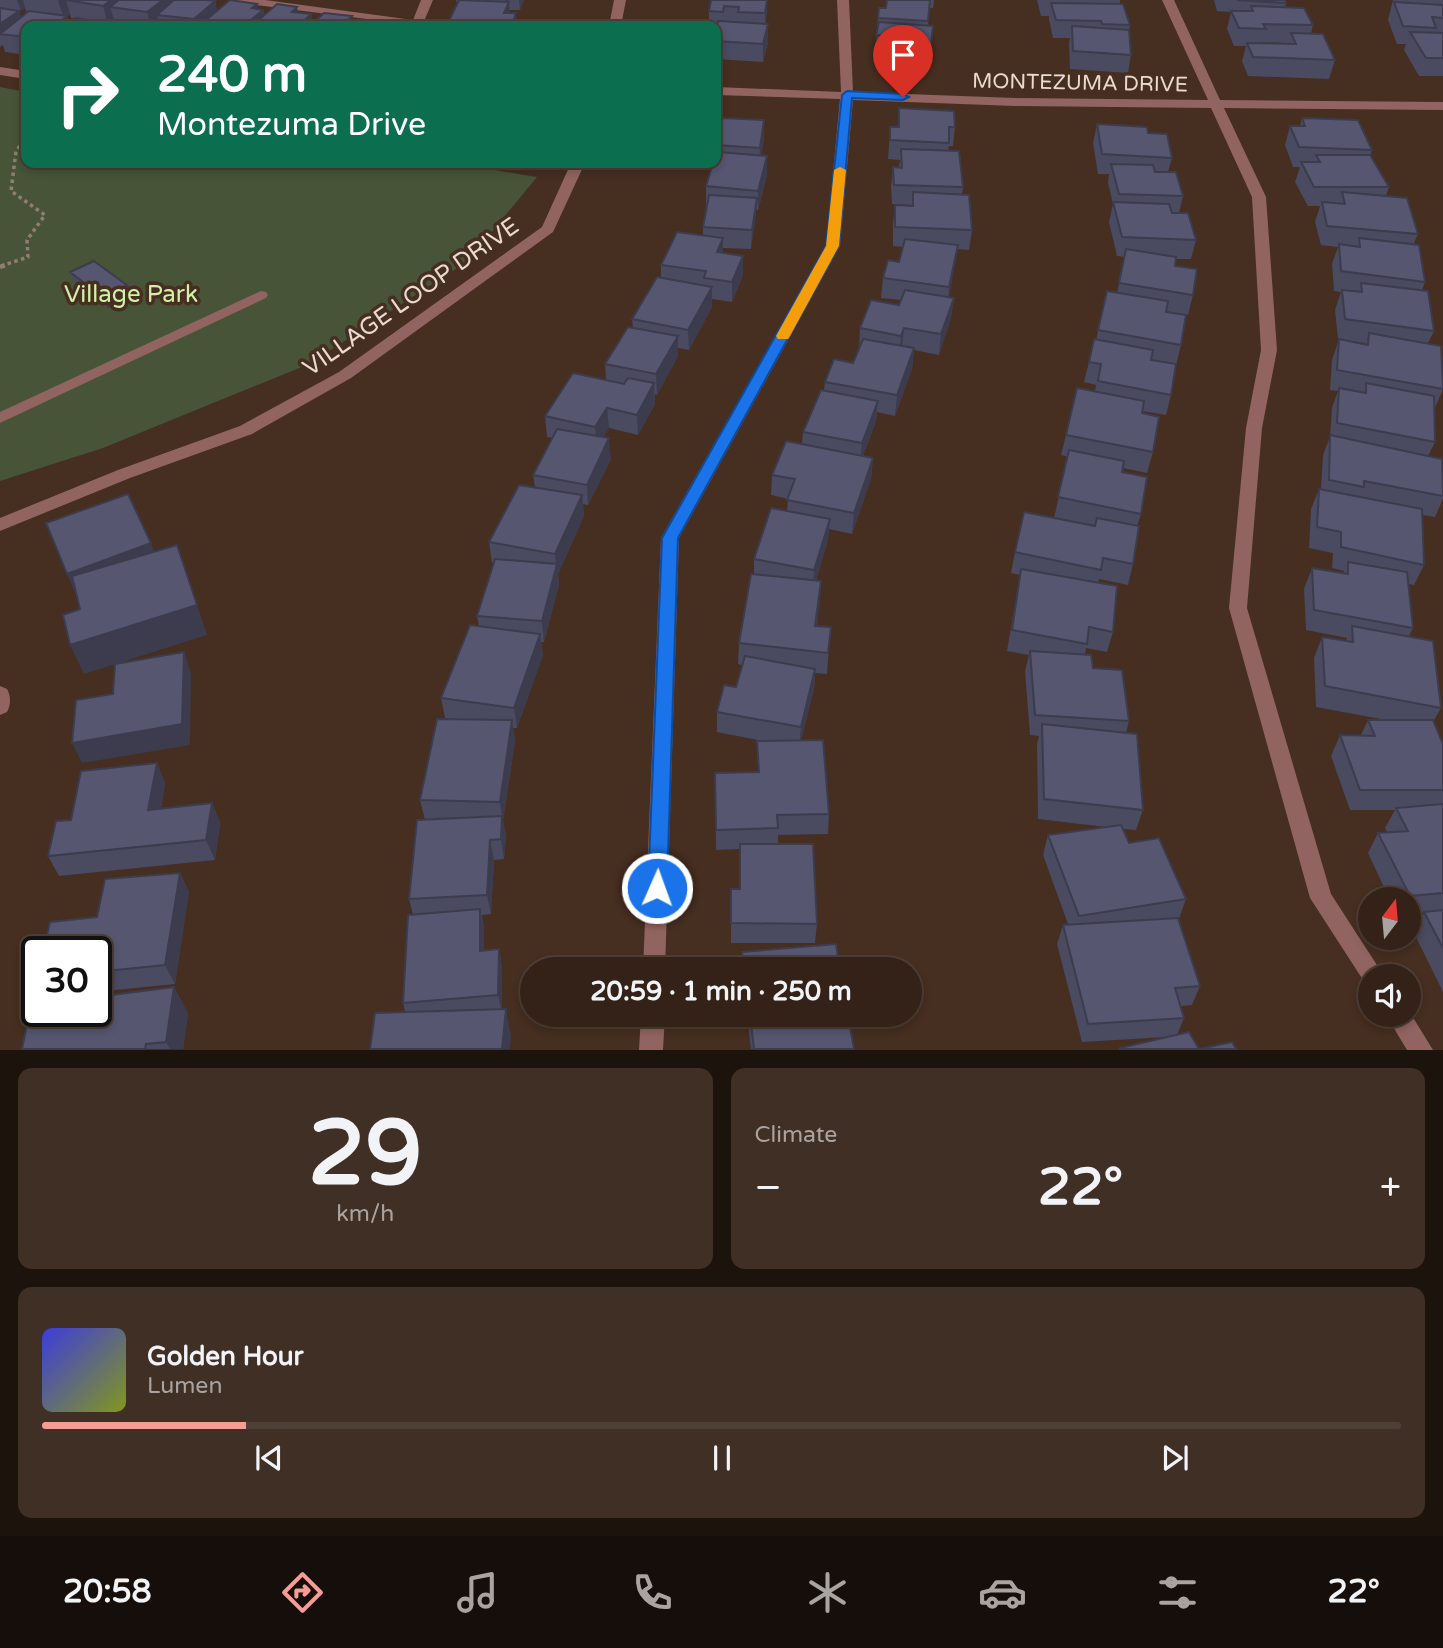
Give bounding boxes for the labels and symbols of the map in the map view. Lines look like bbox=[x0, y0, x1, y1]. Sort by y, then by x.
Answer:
pin bbox=[873, 25, 933, 97]
street label: MONTEZUMA DRIVE bbox=[972, 69, 1188, 97]
street label: VILLAGE LOOP DRIVE bbox=[297, 211, 525, 383]
park label: Village Park bbox=[64, 280, 198, 309]
position arrow bbox=[620, 851, 694, 925]
north arrow bbox=[1358, 887, 1421, 950]
speed limit sign: 30 bbox=[21, 936, 112, 1027]

